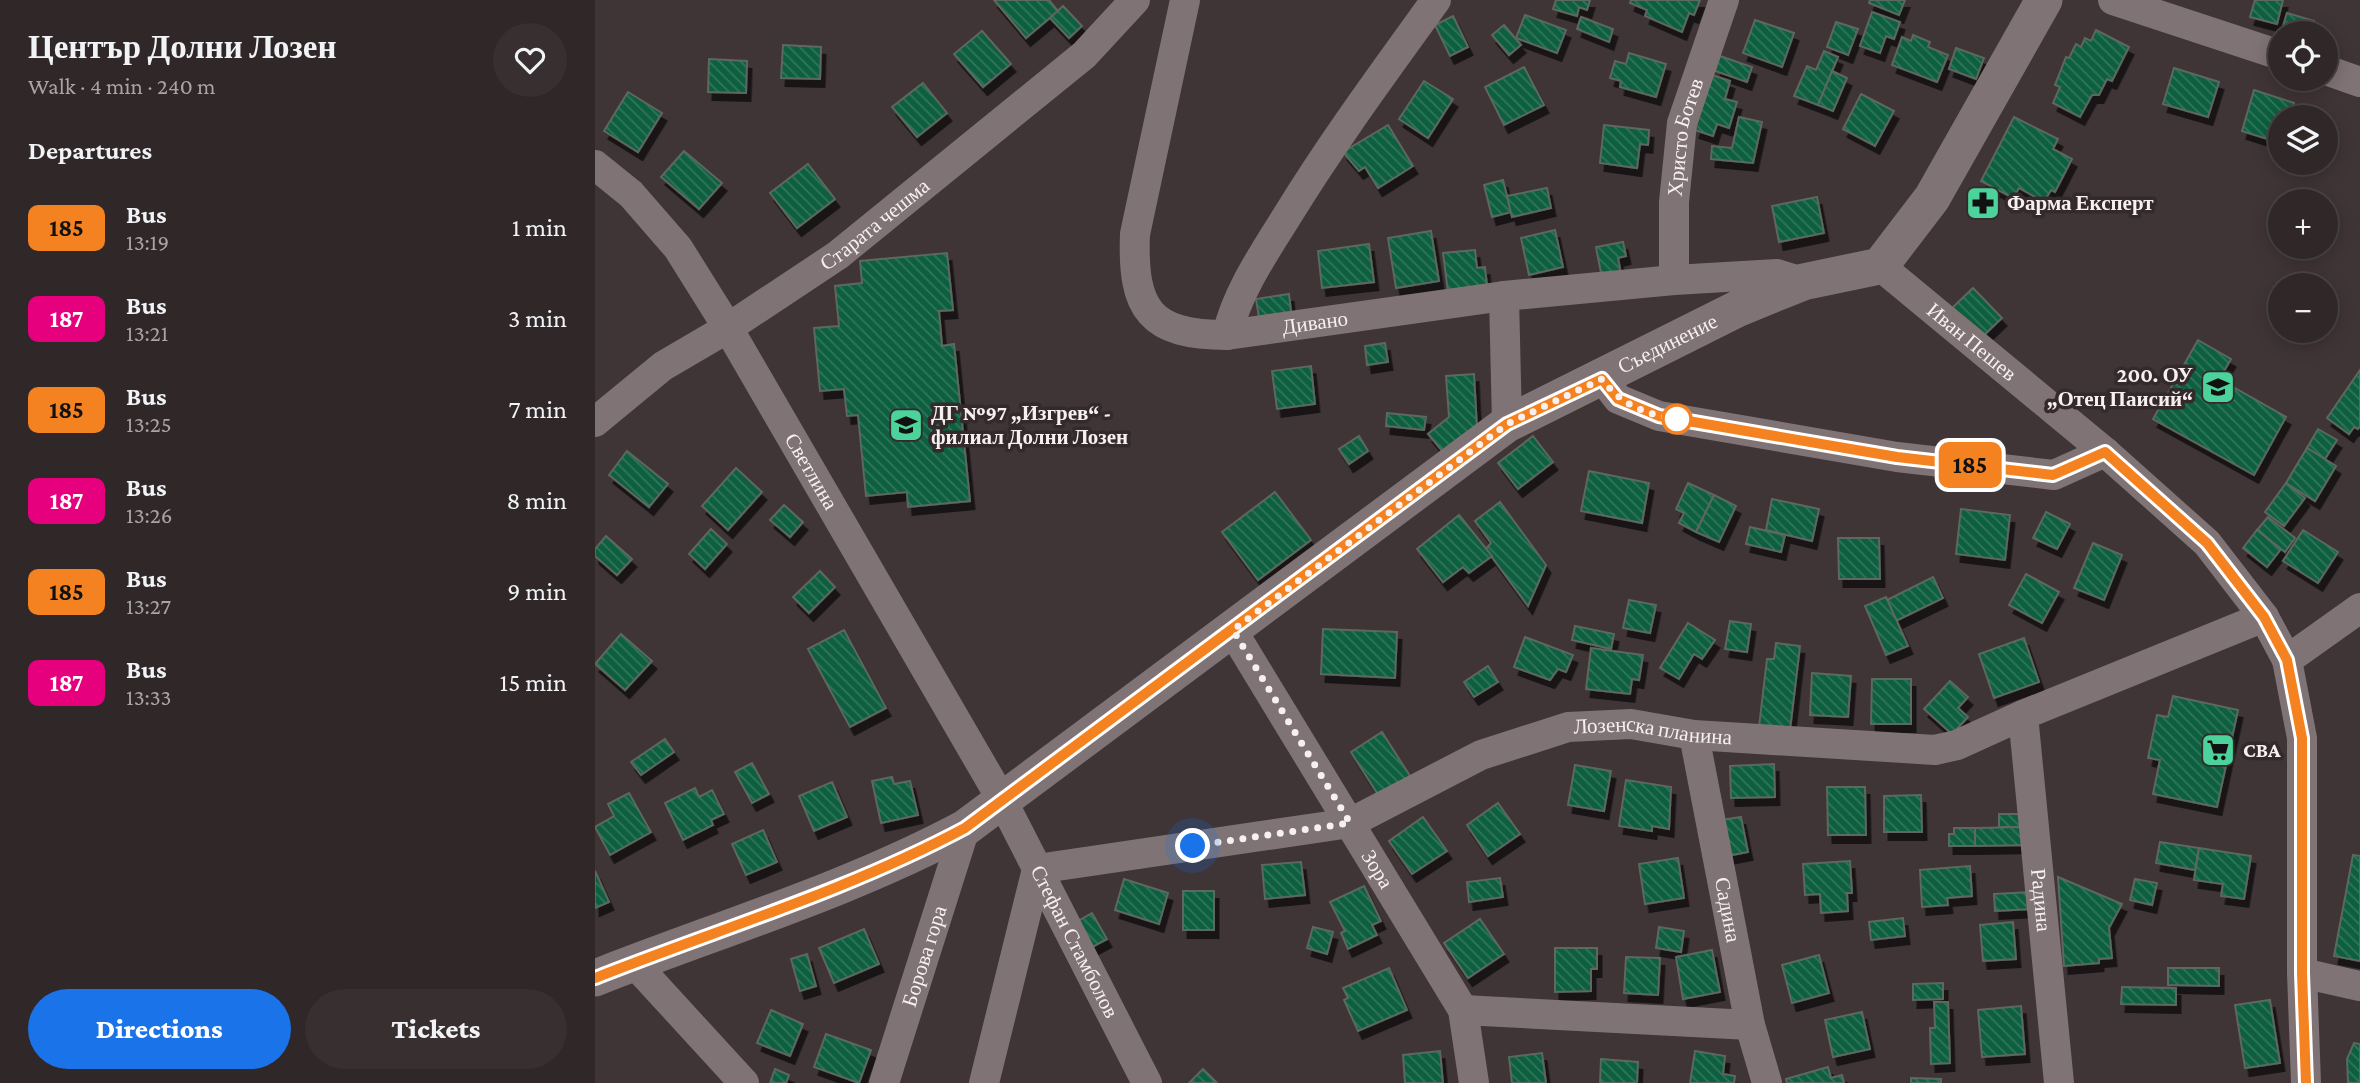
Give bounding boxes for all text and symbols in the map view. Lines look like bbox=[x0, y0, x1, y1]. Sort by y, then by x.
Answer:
map controls bbox=[2268, 21, 2338, 343]
button: locate bbox=[2268, 21, 2338, 91]
button: heart bbox=[493, 23, 567, 97]
text: Център Долни Лозен bbox=[28, 28, 336, 65]
text: Walk · 4 min · 240 m bbox=[28, 73, 215, 99]
street label: Христо Ботев bbox=[1663, 75, 1708, 197]
button: layers bbox=[2268, 105, 2338, 175]
text: Departures bbox=[28, 136, 152, 165]
street label: Старата чешма bbox=[816, 173, 935, 275]
pharmacy icon: Фарма Експерт bbox=[1964, 184, 2002, 222]
button: + bbox=[2268, 189, 2338, 259]
place label: Фарма Експерт bbox=[2007, 191, 2154, 215]
text: Bus bbox=[126, 200, 167, 229]
text: 1 min bbox=[512, 213, 567, 242]
text: 185 bbox=[49, 214, 84, 241]
text: 13:19 bbox=[126, 229, 169, 255]
button: − bbox=[2268, 273, 2338, 343]
text: Bus bbox=[126, 291, 167, 320]
street label: Иван Пешев bbox=[1922, 298, 2022, 386]
text: 3 min bbox=[508, 304, 567, 333]
text: 187 bbox=[50, 305, 83, 332]
street label: Дивано bbox=[1280, 306, 1349, 339]
street label: Съединение bbox=[1614, 309, 1721, 379]
text: 13:21 bbox=[126, 320, 168, 346]
place label: 200. ОУ „Отец Паисий“ bbox=[2047, 363, 2193, 411]
school or university icon: 200. ОУ „Отец Паисий“ bbox=[2199, 368, 2237, 406]
text: Bus bbox=[126, 382, 167, 411]
text: 7 min bbox=[508, 395, 567, 424]
text: 185 bbox=[49, 396, 84, 423]
place label: ДГ №97 „Изгрев“ - филиал Долни Лозен bbox=[931, 401, 1128, 449]
unlabelled marker bbox=[1662, 404, 1692, 434]
school or university icon: ДГ №97 „Изгрев“ - филиал Долни Лозен bbox=[887, 406, 925, 444]
text: 13:25 bbox=[126, 411, 172, 437]
street label: Светлина bbox=[780, 429, 843, 514]
line badge: 185 bbox=[1930, 442, 2010, 488]
text: 185 bbox=[1953, 451, 1987, 478]
text: Bus bbox=[126, 473, 167, 502]
text: 8 min bbox=[506, 486, 567, 515]
text: 187 bbox=[50, 487, 83, 514]
text: 13:26 bbox=[126, 502, 172, 528]
text: Bus bbox=[126, 564, 167, 593]
text: 9 min bbox=[507, 577, 567, 606]
text: 185 bbox=[49, 578, 84, 605]
text: 13:27 bbox=[126, 593, 171, 619]
text: Bus bbox=[126, 655, 167, 684]
text: 15 min bbox=[500, 668, 567, 697]
text: 187 bbox=[50, 669, 83, 696]
text: 13:33 bbox=[126, 684, 172, 710]
street label: Лозенска планина bbox=[1573, 711, 1733, 749]
supermarket icon: CBA bbox=[2199, 731, 2237, 769]
place label: CBA bbox=[2243, 738, 2281, 762]
your location bbox=[1175, 828, 1210, 863]
street label: Зора bbox=[1357, 846, 1399, 894]
street label: Стефан Стамболов bbox=[1025, 861, 1124, 1022]
street label: Радина bbox=[2026, 867, 2056, 934]
street label: Садина bbox=[1710, 875, 1746, 945]
street label: Борова гора bbox=[897, 902, 952, 1010]
button: Directions bbox=[28, 989, 291, 1069]
button: Tickets bbox=[305, 989, 567, 1069]

